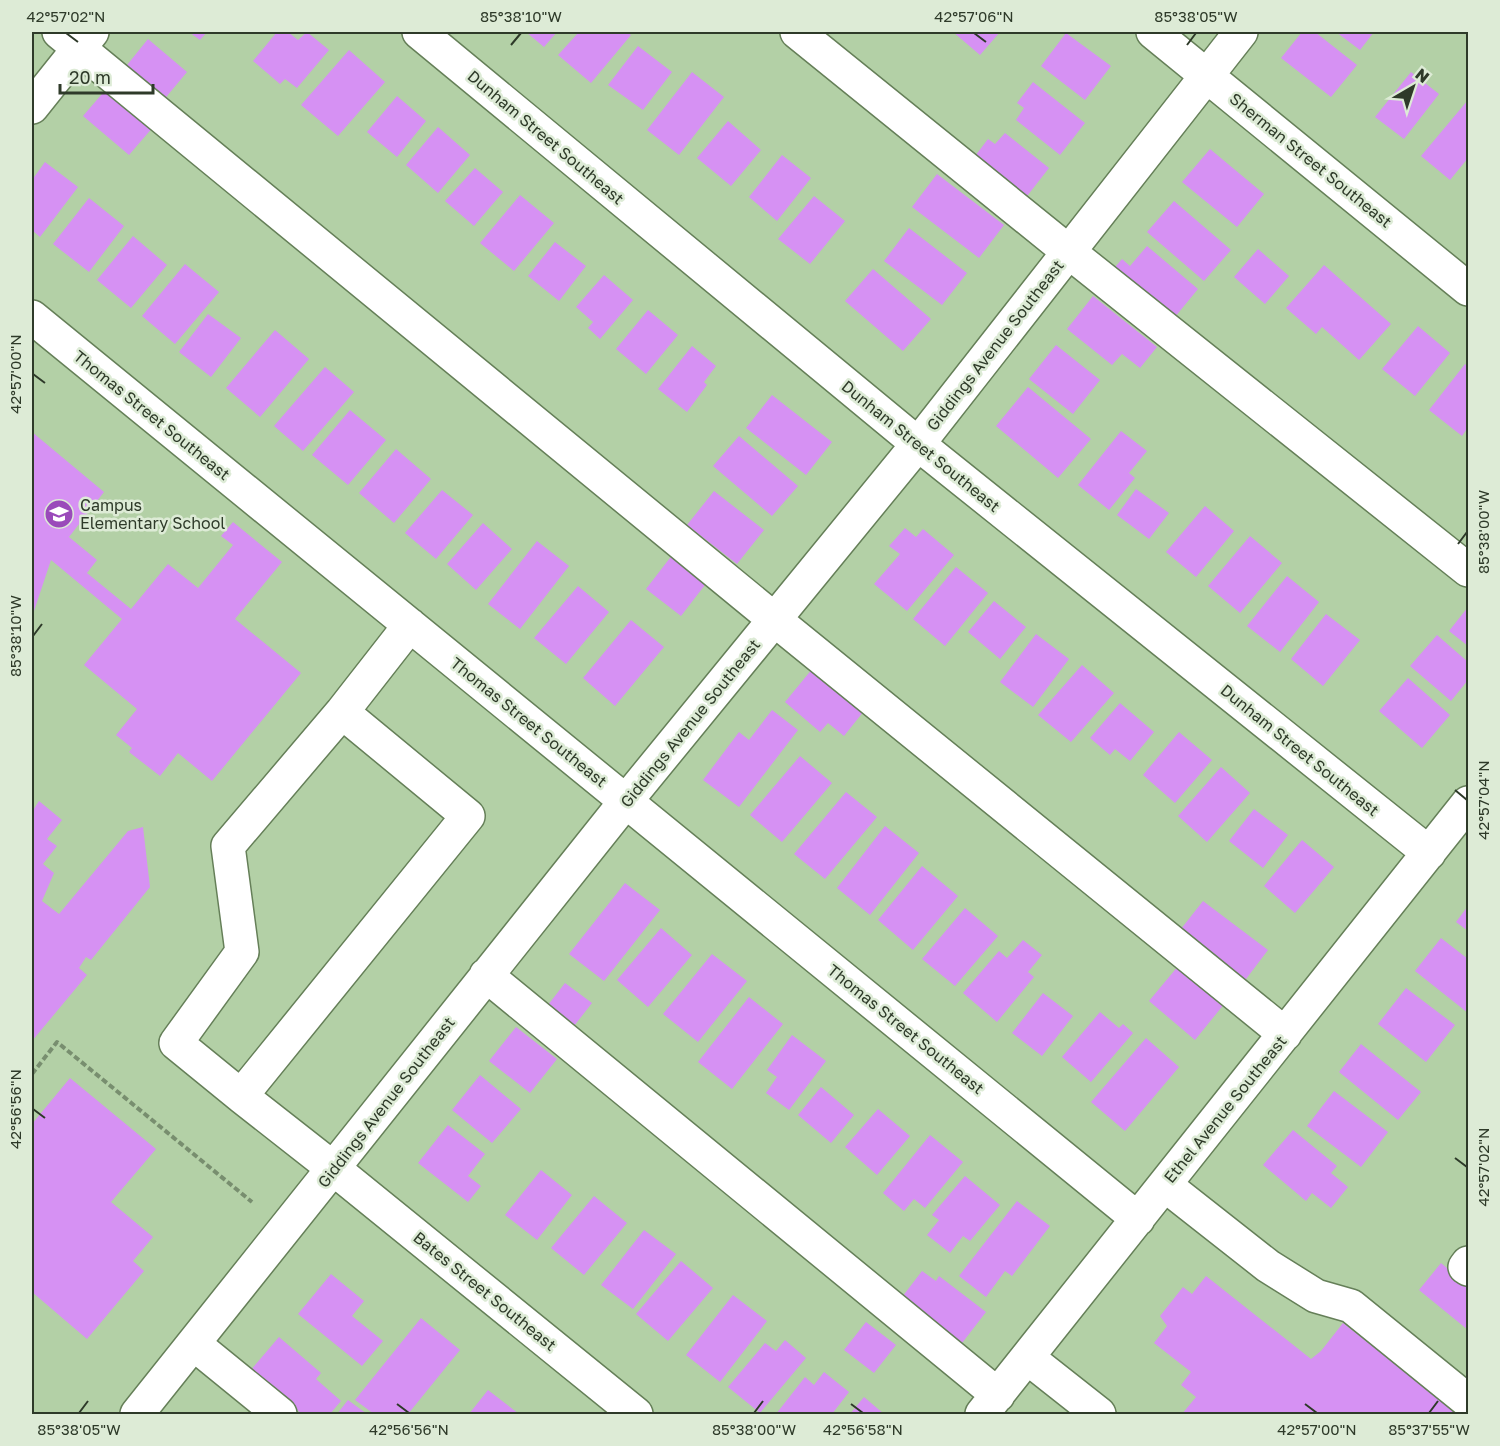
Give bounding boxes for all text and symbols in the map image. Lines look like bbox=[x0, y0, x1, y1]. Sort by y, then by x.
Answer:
text: 42°57'02"N bbox=[27, 7, 105, 25]
text: 85°38'10"W bbox=[480, 7, 562, 25]
text: 42°57'06"N bbox=[934, 7, 1014, 25]
text: 85°38'05"W bbox=[1154, 7, 1238, 25]
scale bar bbox=[60, 57, 153, 95]
north arrow bbox=[1383, 57, 1443, 117]
text: N bbox=[1411, 64, 1433, 87]
text: 20 m bbox=[69, 66, 111, 88]
street label: Dunham Street Southeast bbox=[464, 66, 628, 208]
street label: Sherman Street Southeast bbox=[1226, 88, 1396, 232]
street label: Giddings Avenue Southeast bbox=[922, 256, 1068, 434]
text: 42°57'00"N bbox=[6, 334, 24, 414]
street label: Thomas Street Southeast bbox=[70, 346, 234, 484]
street label: Dunham Street Southeast bbox=[838, 376, 1004, 516]
text: 85°38'00"W bbox=[1474, 490, 1492, 574]
place label: Campus Elementary School bbox=[80, 495, 225, 533]
school or university icon: Campus Elementary School bbox=[43, 498, 75, 530]
text: 85°38'10"W bbox=[6, 595, 24, 677]
street label: Giddings Avenue Southeast bbox=[616, 635, 764, 811]
street label: Thomas Street Southeast bbox=[447, 653, 611, 791]
street label: Dunham Street Southeast bbox=[1217, 680, 1383, 820]
text: 42°57'04"N bbox=[1474, 760, 1492, 840]
street label: Thomas Street Southeast bbox=[824, 960, 988, 1098]
street label: Giddings Avenue Southeast bbox=[313, 1013, 459, 1191]
street label: Ethel Avenue Southeast bbox=[1159, 1031, 1291, 1187]
text: 42°56'56"N bbox=[6, 1069, 24, 1149]
text: 42°57'02"N bbox=[1474, 1128, 1492, 1206]
street label: Bates Street Southeast bbox=[410, 1227, 560, 1355]
text: 85°38'05"W bbox=[37, 1420, 121, 1438]
text: 42°56'56"N bbox=[369, 1420, 449, 1438]
text: 85°38'00"W bbox=[712, 1420, 796, 1438]
text: 42°56'58"N bbox=[823, 1420, 903, 1438]
text: 42°57'00"N bbox=[1277, 1420, 1357, 1438]
text: 85°37'55"W bbox=[1388, 1420, 1470, 1438]

